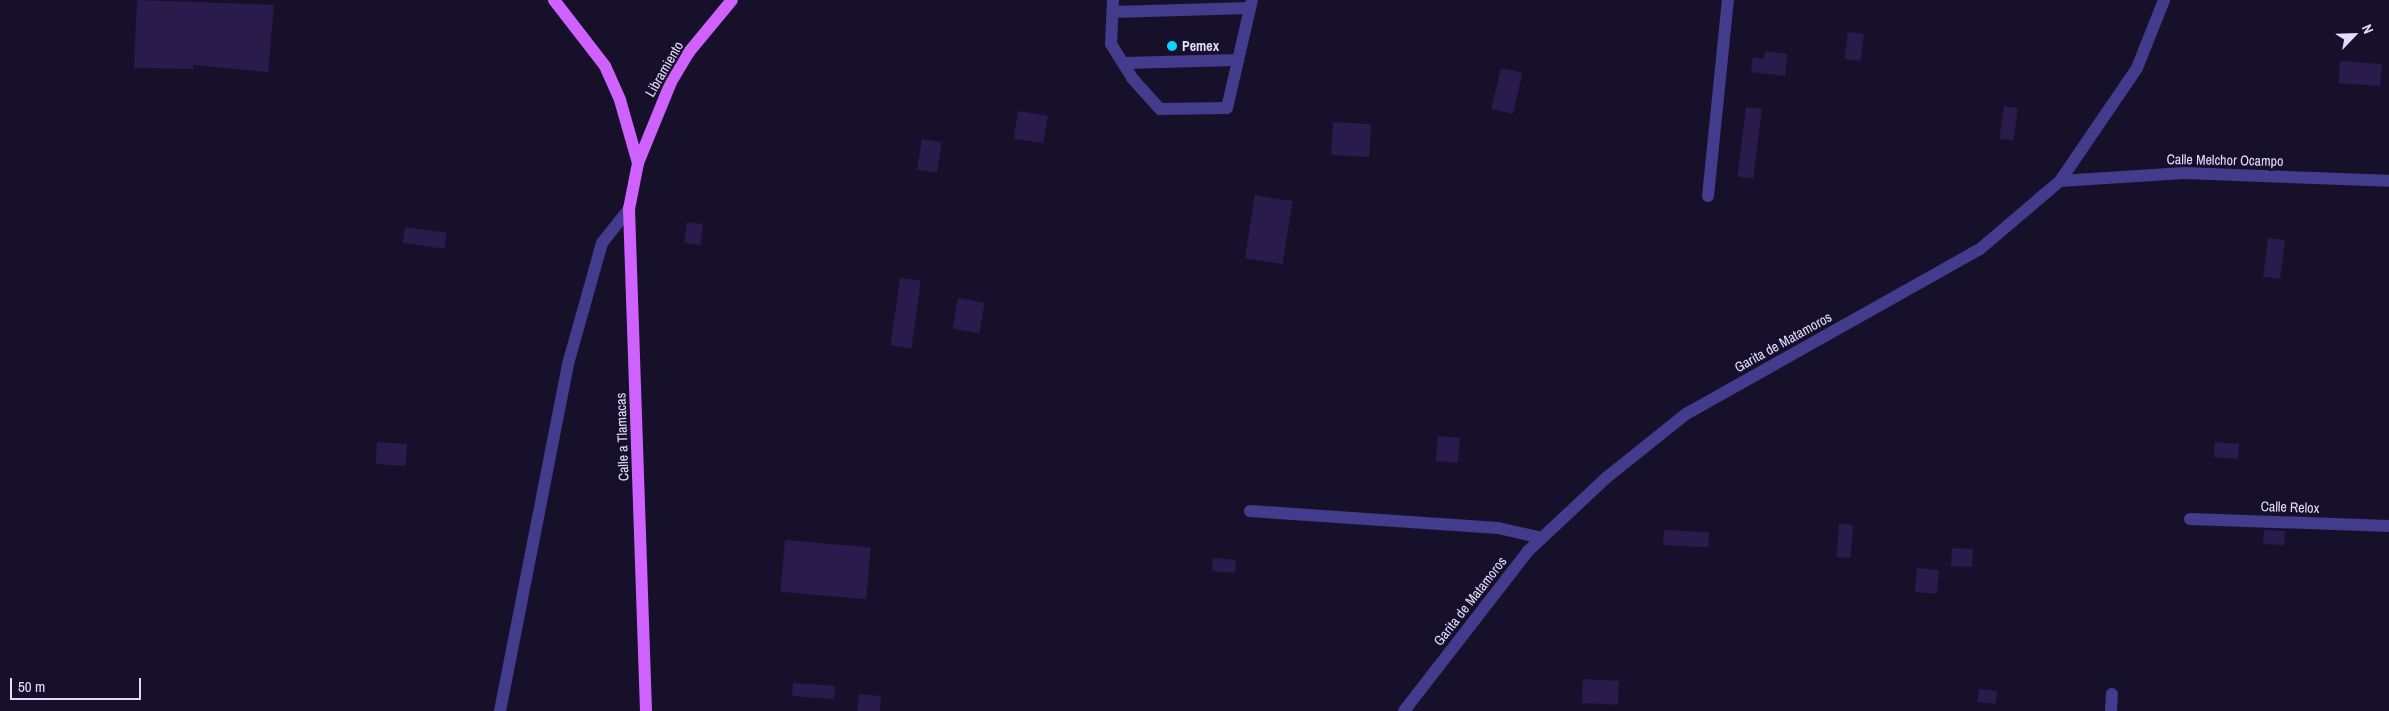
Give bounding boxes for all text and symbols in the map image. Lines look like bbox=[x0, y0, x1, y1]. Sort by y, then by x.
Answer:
north arrow bbox=[2329, 10, 2379, 60]
text: N bbox=[2358, 21, 2378, 36]
street label: Libramiento bbox=[641, 38, 687, 100]
place label: Pemex bbox=[1182, 38, 1219, 54]
marker: Pemex bbox=[1166, 40, 1178, 52]
street label: Calle Melchor Ocampo bbox=[2166, 151, 2284, 169]
street label: Garita de Matamoros bbox=[1731, 308, 1835, 376]
street label: Calle a Tlamacas bbox=[612, 392, 632, 482]
street label: Calle Relox bbox=[2260, 498, 2320, 516]
street label: Garita de Matamoros bbox=[1430, 553, 1510, 649]
scale bar bbox=[12, 668, 144, 700]
text: 50 m bbox=[18, 676, 45, 697]

